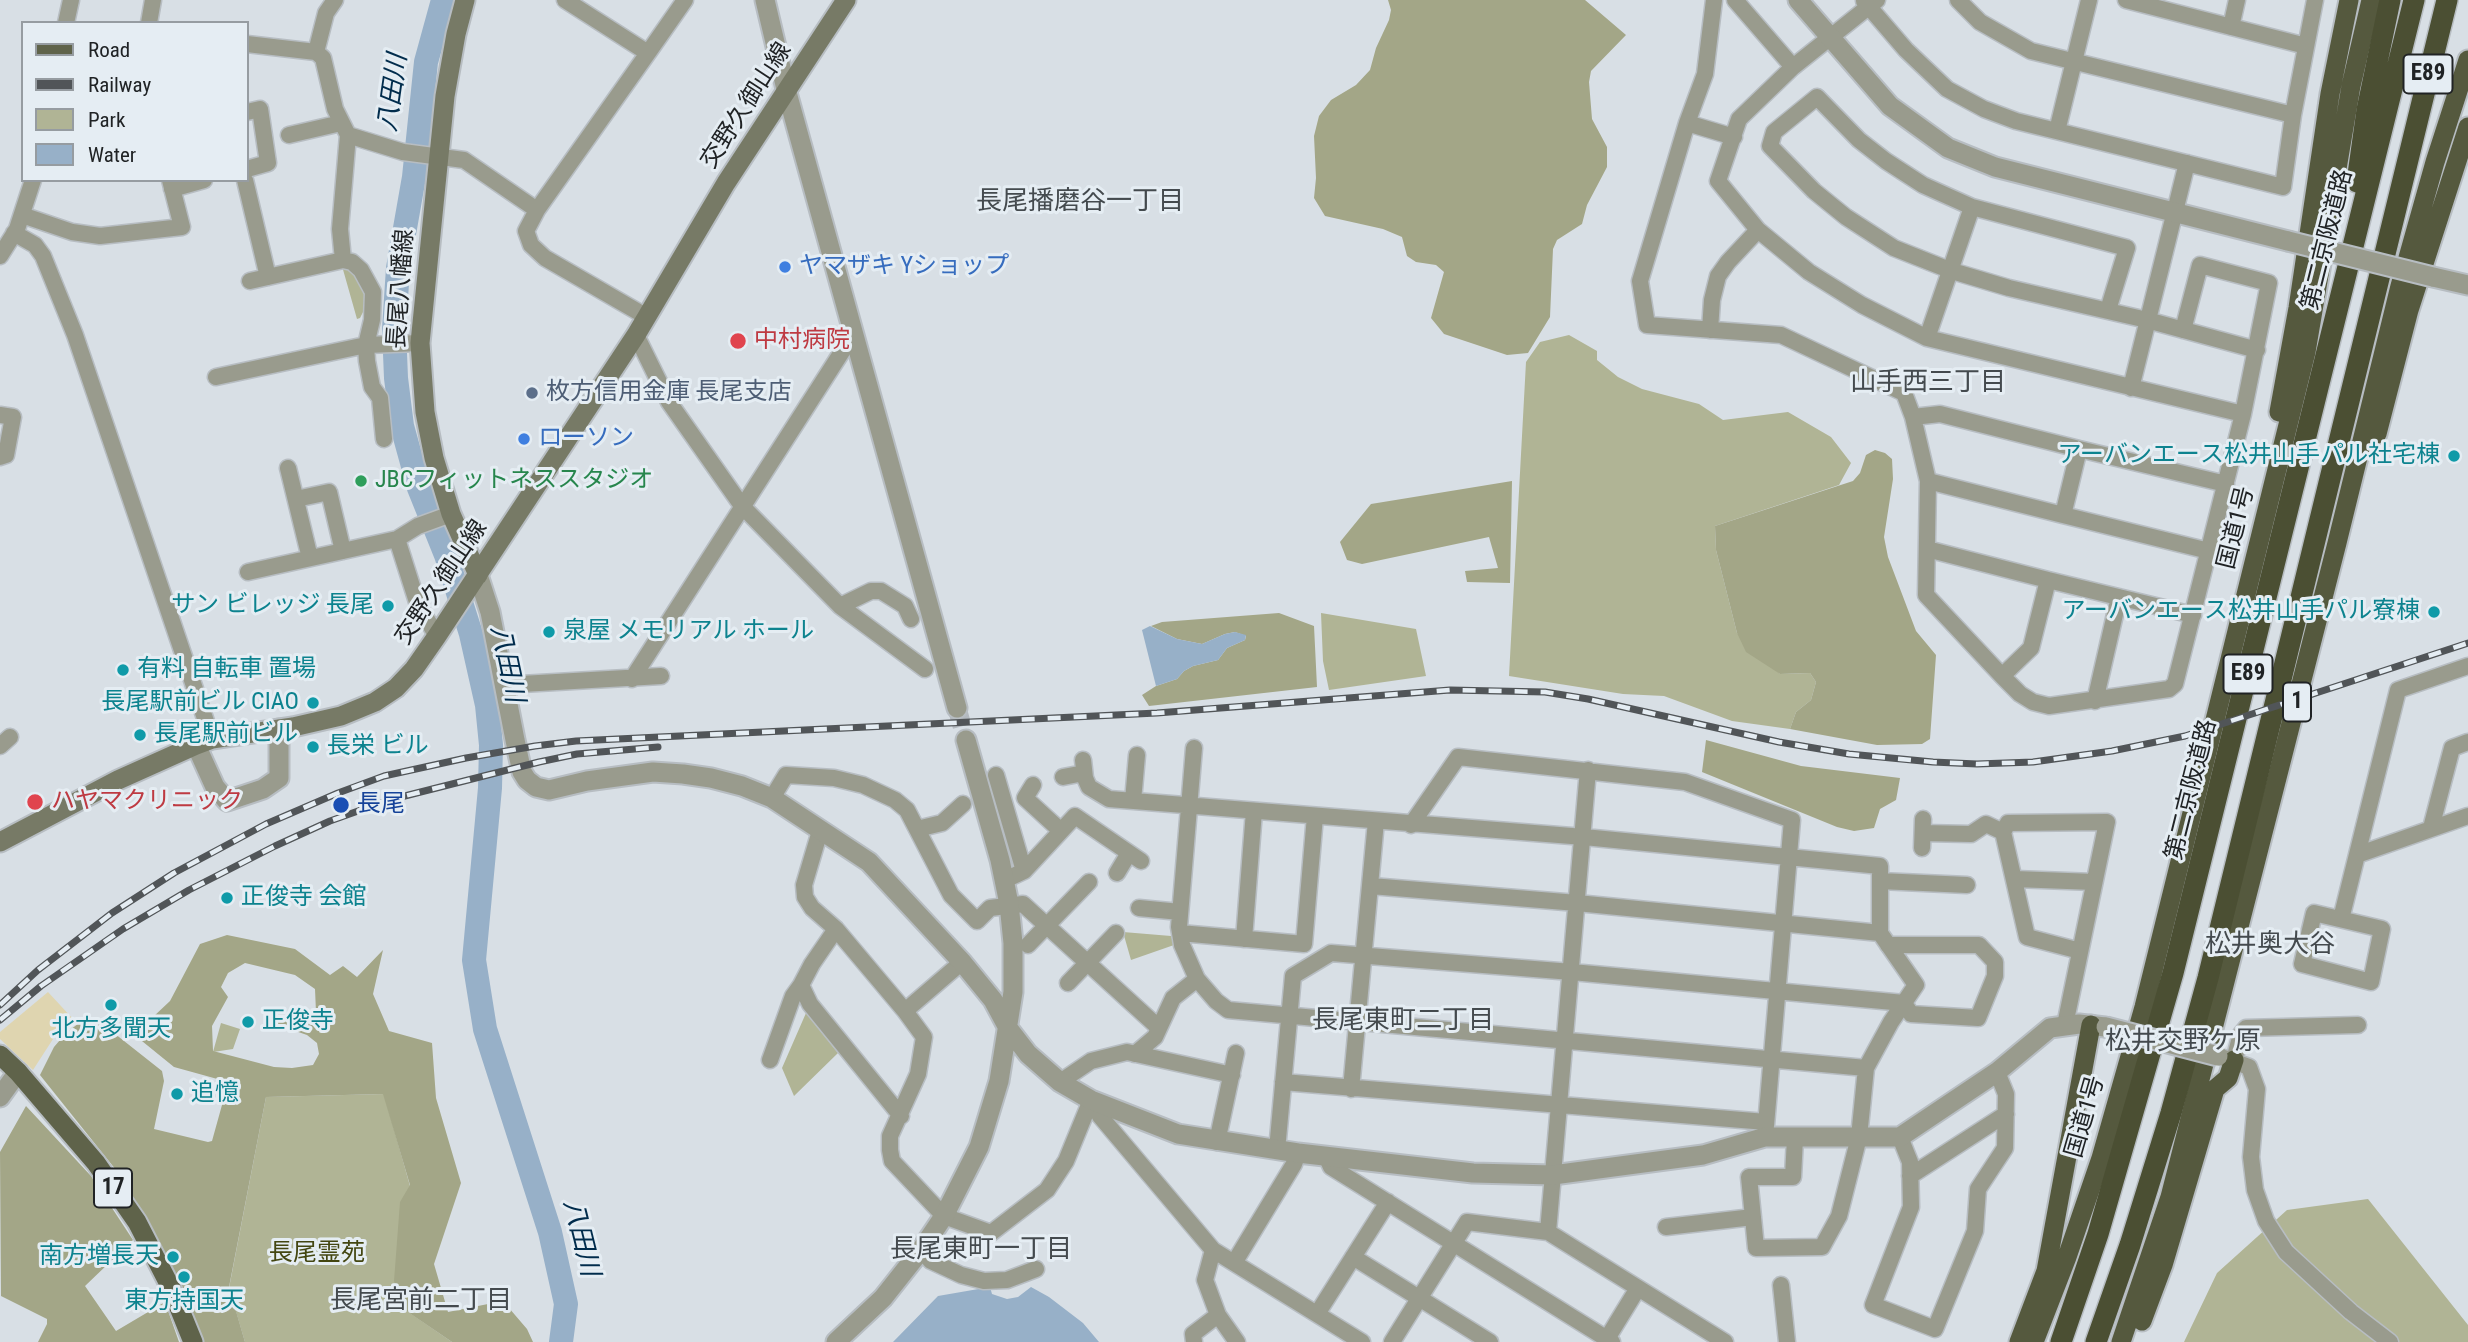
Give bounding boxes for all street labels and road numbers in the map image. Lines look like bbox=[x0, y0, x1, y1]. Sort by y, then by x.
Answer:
street label: 交野久御山線 bbox=[696, 38, 798, 174]
road number: E89 bbox=[2404, 54, 2452, 94]
street label: 第二京阪道路 bbox=[2297, 167, 2359, 313]
street label: 長尾八幡線 bbox=[383, 228, 421, 350]
street label: 国道1号 bbox=[2213, 484, 2261, 572]
street label: 交野久御山線 bbox=[390, 515, 494, 651]
road number: E89 bbox=[2224, 654, 2272, 694]
road number: 1 bbox=[2283, 682, 2311, 722]
street label: 第二京阪道路 bbox=[2161, 717, 2223, 863]
street label: 国道1号 bbox=[2061, 1073, 2111, 1161]
road number: 17 bbox=[94, 1168, 132, 1208]

